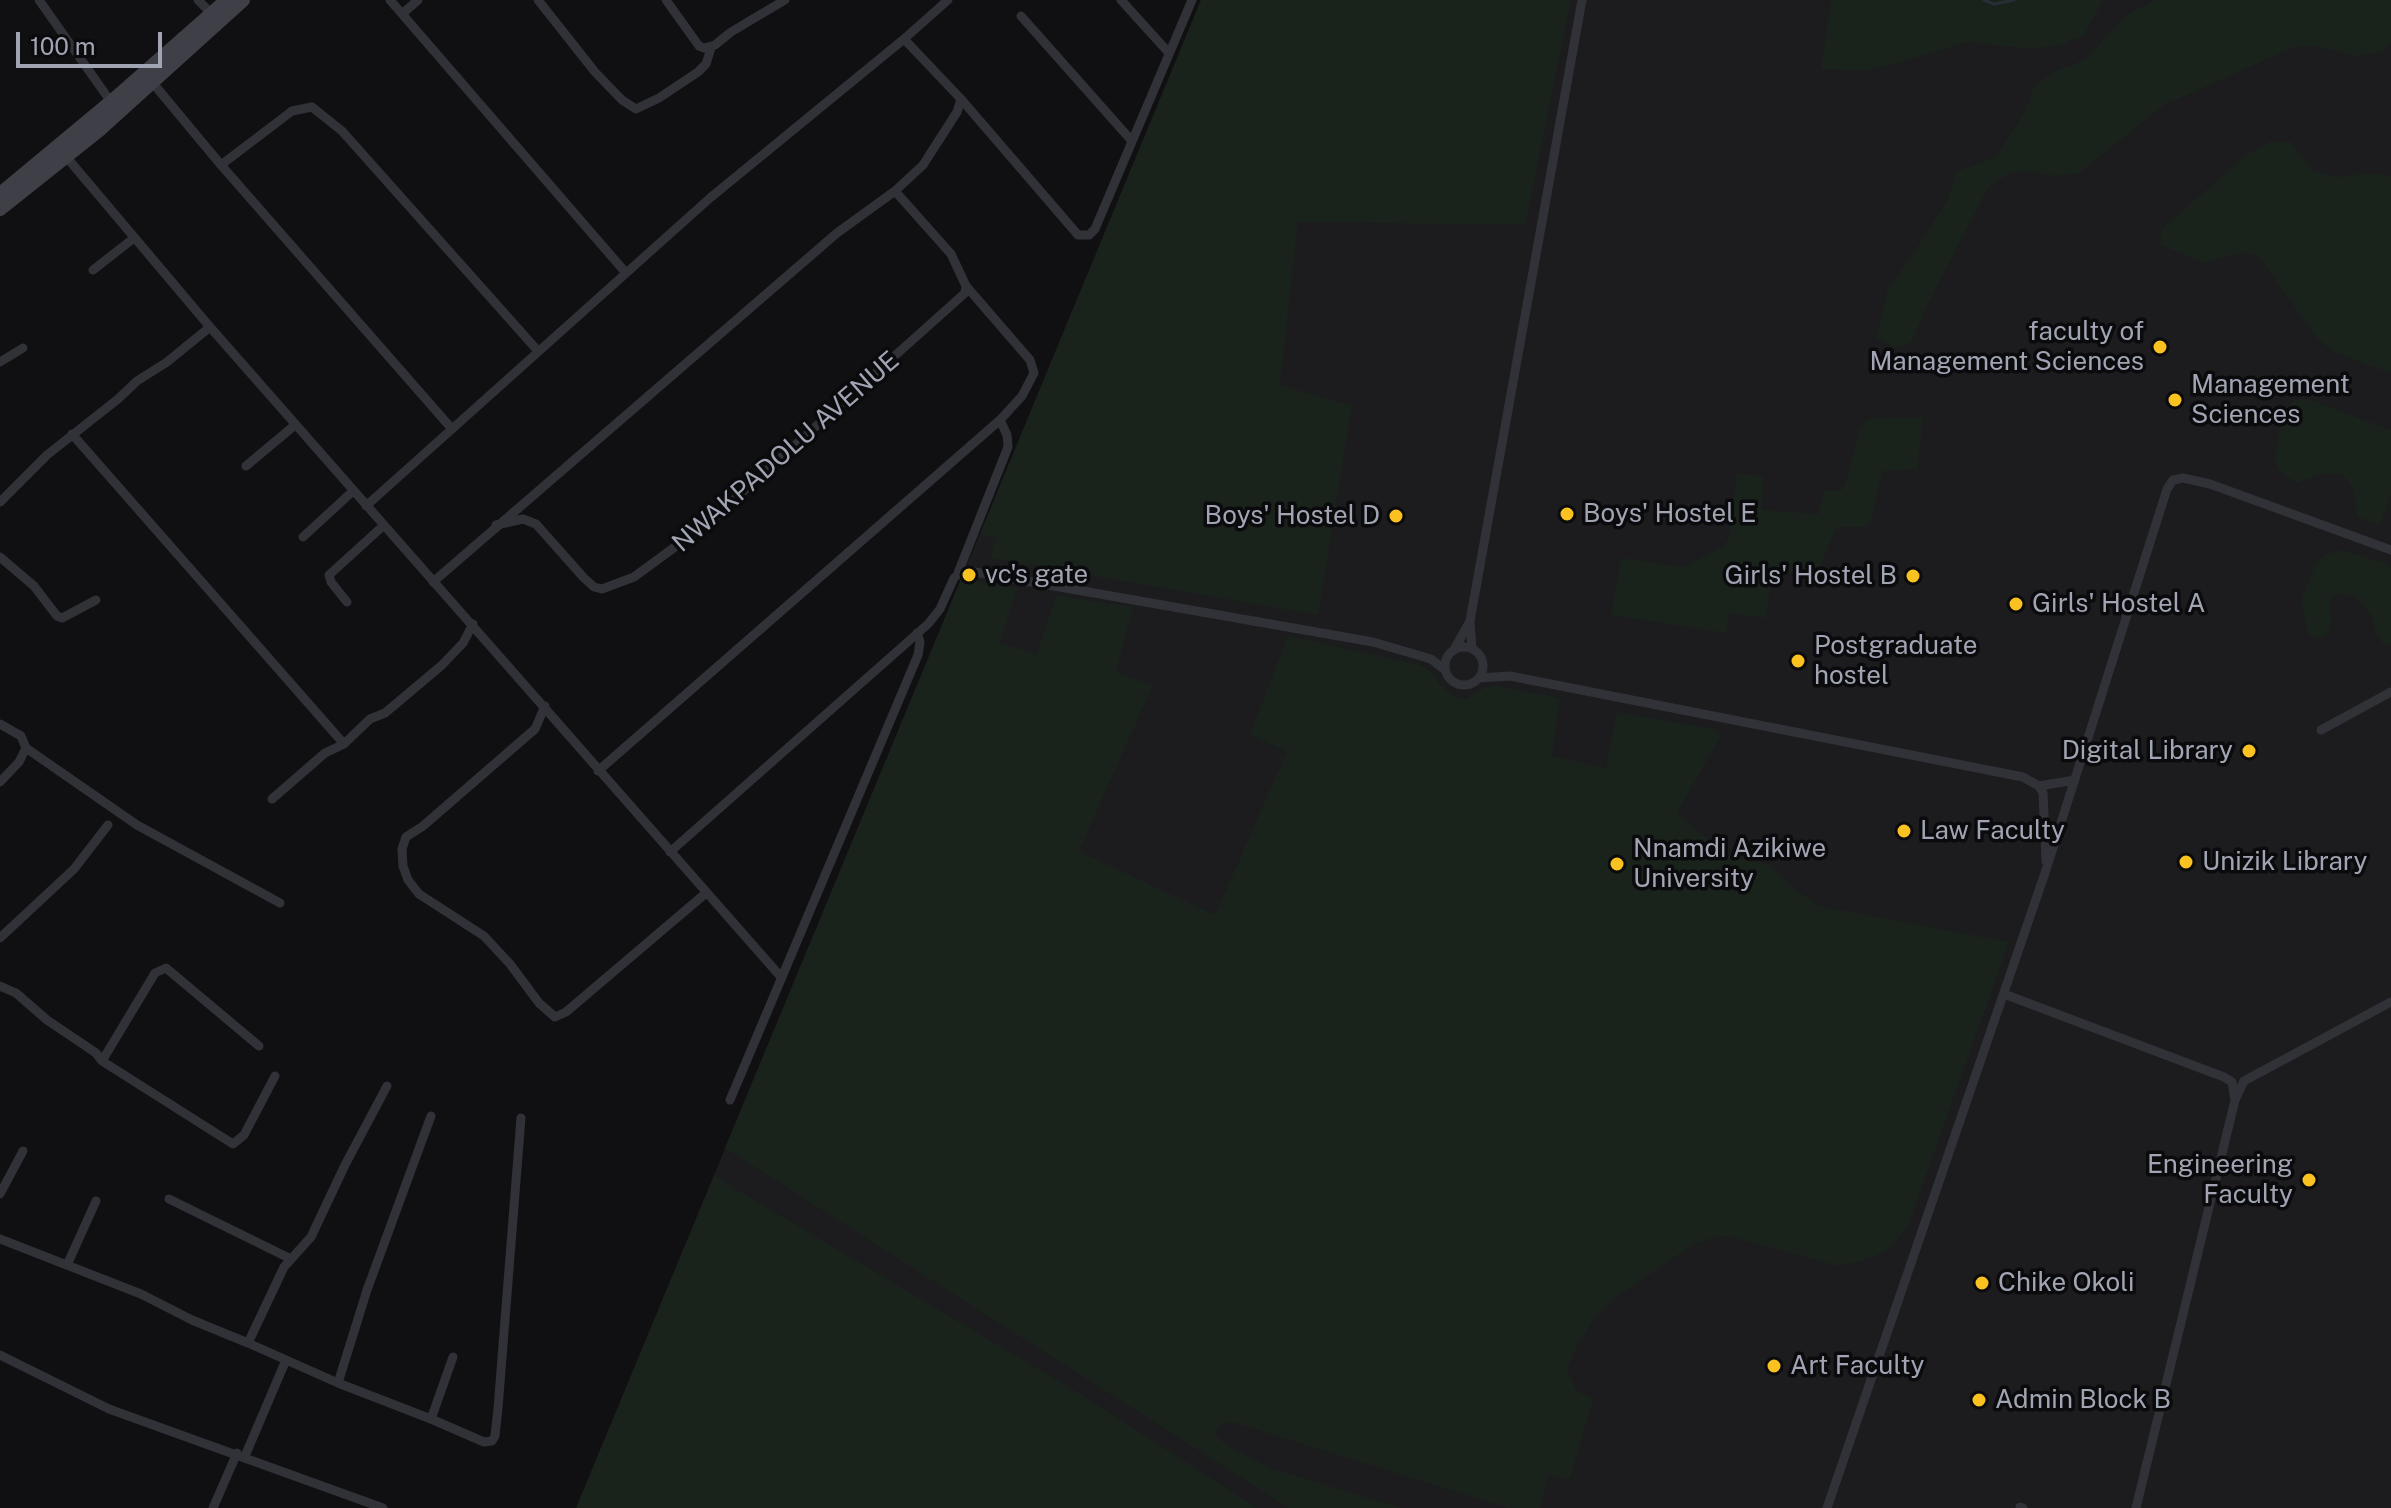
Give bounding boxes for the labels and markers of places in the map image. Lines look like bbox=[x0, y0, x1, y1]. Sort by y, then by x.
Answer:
place label: faculty of Management Sciences bbox=[1869, 316, 2144, 378]
marker: faculty of Management Sciences bbox=[2151, 338, 2169, 356]
place label: Management Sciences bbox=[2191, 369, 2350, 430]
marker: Management Sciences bbox=[2166, 391, 2184, 409]
place label: Boys' Hostel E bbox=[1583, 498, 1756, 530]
place label: Boys' Hostel D bbox=[1205, 500, 1380, 532]
marker: Boys' Hostel E bbox=[1558, 505, 1576, 523]
marker: Boys' Hostel D bbox=[1387, 507, 1405, 525]
place label: vc's gate bbox=[985, 559, 1088, 591]
place label: Girls' Hostel B bbox=[1725, 560, 1897, 592]
marker: vc's gate bbox=[960, 566, 978, 584]
marker: Girls' Hostel B bbox=[1904, 567, 1922, 585]
place label: Girls' Hostel A bbox=[2032, 588, 2205, 620]
marker: Girls' Hostel A bbox=[2007, 595, 2025, 613]
place label: Postgraduate hostel bbox=[1814, 630, 1977, 692]
marker: Postgraduate hostel bbox=[1789, 652, 1807, 670]
place label: Digital Library bbox=[2062, 735, 2233, 767]
marker: Digital Library bbox=[2240, 742, 2258, 760]
place label: Law Faculty bbox=[1920, 815, 2065, 847]
marker: Law Faculty bbox=[1895, 822, 1913, 840]
place label: Nnamdi Azikiwe University bbox=[1633, 833, 1826, 894]
place label: Unizik Library bbox=[2202, 846, 2367, 878]
marker: Unizik Library bbox=[2177, 853, 2195, 871]
marker: Nnamdi Azikiwe University bbox=[1608, 855, 1626, 873]
place label: Engineering Faculty bbox=[2147, 1149, 2293, 1210]
marker: Engineering Faculty bbox=[2300, 1171, 2318, 1189]
place label: Chike Okoli bbox=[1998, 1267, 2134, 1299]
marker: Chike Okoli bbox=[1973, 1274, 1991, 1292]
place label: Art Faculty bbox=[1790, 1350, 1924, 1382]
marker: Art Faculty bbox=[1765, 1357, 1783, 1375]
place label: Admin Block B bbox=[1995, 1384, 2171, 1416]
marker: Admin Block B bbox=[1970, 1391, 1988, 1409]

